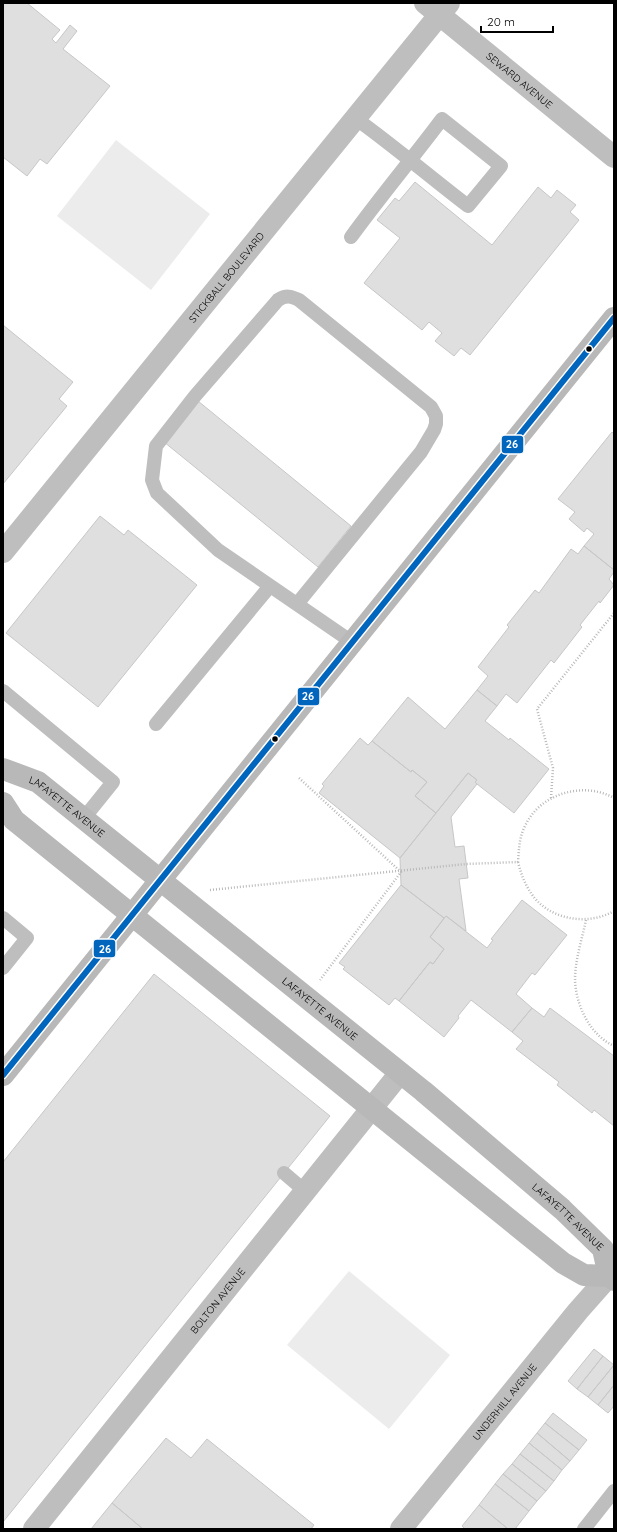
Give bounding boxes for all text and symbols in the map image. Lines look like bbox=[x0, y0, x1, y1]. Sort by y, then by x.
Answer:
scale bar bbox=[481, 8, 553, 34]
text: 20 m bbox=[487, 14, 515, 29]
street label: SEWARD AVENUE bbox=[483, 50, 555, 112]
street label: STICKBALL BOULEVARD bbox=[186, 230, 267, 325]
unlabelled marker bbox=[584, 344, 594, 354]
line badge: 26 bbox=[501, 435, 524, 454]
text: 26 bbox=[506, 437, 518, 451]
line badge: 26 bbox=[297, 687, 320, 706]
text: 26 bbox=[302, 689, 314, 703]
unlabelled marker bbox=[270, 734, 280, 744]
street label: LAFAYETTE AVENUE bbox=[27, 773, 108, 840]
line badge: 26 bbox=[93, 939, 116, 958]
text: 26 bbox=[99, 942, 111, 956]
street label: LAFAYETTE AVENUE bbox=[279, 974, 360, 1043]
street label: LAFAYETTE AVENUE bbox=[529, 1180, 607, 1254]
street label: BOLTON AVENUE bbox=[188, 1265, 248, 1336]
street label: UNDERHILL AVENUE bbox=[470, 1361, 540, 1443]

